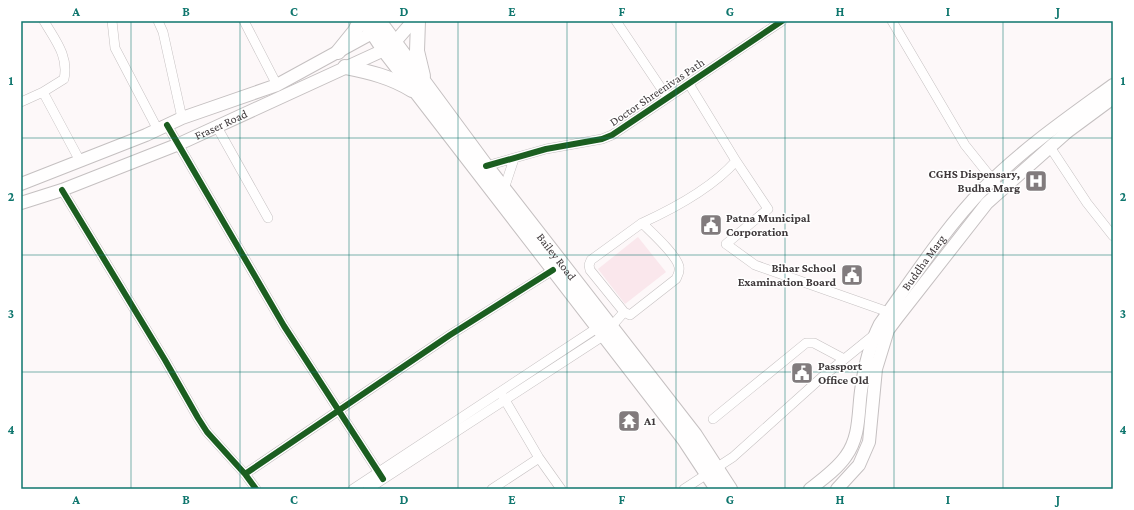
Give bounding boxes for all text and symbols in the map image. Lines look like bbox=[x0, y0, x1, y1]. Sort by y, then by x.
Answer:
text: A bbox=[71, 4, 80, 19]
text: B bbox=[182, 4, 190, 19]
text: C bbox=[290, 4, 298, 19]
text: D bbox=[400, 4, 409, 19]
text: E bbox=[508, 4, 516, 19]
text: F bbox=[619, 4, 626, 19]
text: G bbox=[726, 4, 734, 19]
text: H bbox=[836, 4, 845, 19]
text: I bbox=[946, 4, 950, 19]
text: J bbox=[1054, 4, 1060, 19]
street label: Doctor Shreenivas Path bbox=[607, 55, 707, 129]
text: 1 bbox=[9, 73, 14, 88]
text: 1 bbox=[1121, 73, 1126, 88]
street label: Fraser Road bbox=[193, 106, 250, 143]
place label: CGHS Dispensary, Budha Marg bbox=[929, 167, 1020, 195]
hospital icon: CGHS Dispensary, Budha Marg bbox=[1023, 168, 1049, 194]
text: 2 bbox=[8, 189, 15, 204]
text: 2 bbox=[1120, 189, 1127, 204]
place label: Patna Municipal Corporation bbox=[726, 211, 811, 239]
public building icon: Patna Municipal Corporation bbox=[698, 212, 724, 238]
street label: Bailey Road bbox=[534, 230, 579, 284]
street label: Buddha Marg bbox=[899, 232, 949, 293]
place label: Bihar School Examination Board bbox=[738, 261, 836, 289]
public building icon: Bihar School Examination Board bbox=[839, 262, 865, 288]
text: 3 bbox=[8, 306, 14, 321]
text: 3 bbox=[1120, 306, 1126, 321]
place label: Passport Office Old bbox=[818, 359, 869, 387]
public building icon: Passport Office Old bbox=[789, 360, 815, 386]
temple icon: A1 bbox=[616, 408, 642, 434]
place label: A1 bbox=[643, 414, 656, 428]
text: 4 bbox=[7, 422, 15, 437]
text: 4 bbox=[1119, 422, 1127, 437]
text: A bbox=[71, 492, 80, 507]
text: B bbox=[182, 492, 190, 507]
text: C bbox=[290, 492, 298, 507]
text: D bbox=[400, 492, 409, 507]
text: E bbox=[508, 492, 516, 507]
text: F bbox=[619, 492, 626, 507]
text: G bbox=[726, 492, 734, 507]
text: H bbox=[836, 492, 845, 507]
text: I bbox=[946, 492, 950, 507]
text: J bbox=[1054, 492, 1060, 507]

